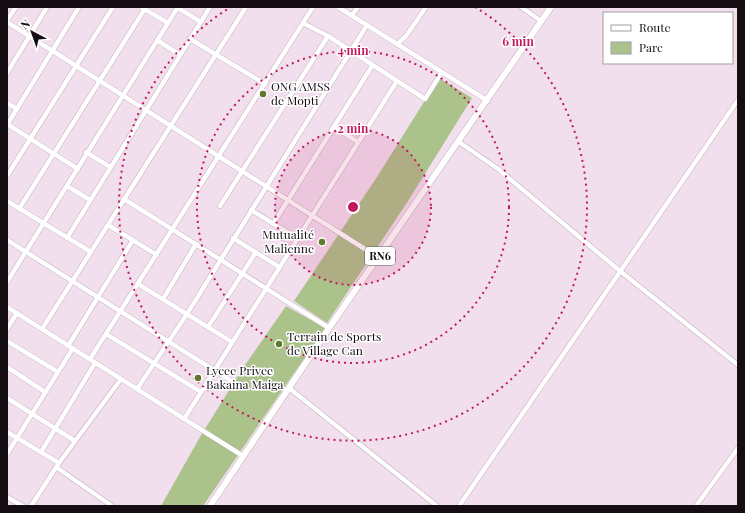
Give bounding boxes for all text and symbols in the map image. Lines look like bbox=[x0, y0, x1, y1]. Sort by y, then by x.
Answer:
north arrow bbox=[12, 12, 52, 52]
legend bbox=[603, 12, 733, 64]
text: N bbox=[17, 16, 33, 32]
text: Route bbox=[639, 19, 671, 35]
text: 6 min bbox=[502, 33, 534, 49]
text: Parc bbox=[639, 39, 663, 55]
text: 4 min bbox=[337, 42, 369, 58]
place label: ONG AMSS de Mopti bbox=[271, 78, 330, 108]
marker: ONG AMSS de Mopti bbox=[258, 89, 268, 99]
text: 2 min bbox=[338, 120, 369, 136]
centre of rings bbox=[346, 200, 360, 214]
place label: Mutualité Malienne bbox=[262, 226, 314, 256]
marker: Mutualité Malienne bbox=[317, 237, 327, 247]
road number: RN6 bbox=[365, 247, 395, 265]
place label: Terrain de Sports de Village Can bbox=[287, 328, 381, 358]
marker: Terrain de Sports de Village Can bbox=[274, 339, 284, 349]
place label: Lycee Privee Bakaina Maiga bbox=[206, 362, 284, 392]
marker: Lycee Privee Bakaina Maiga bbox=[193, 373, 203, 383]

